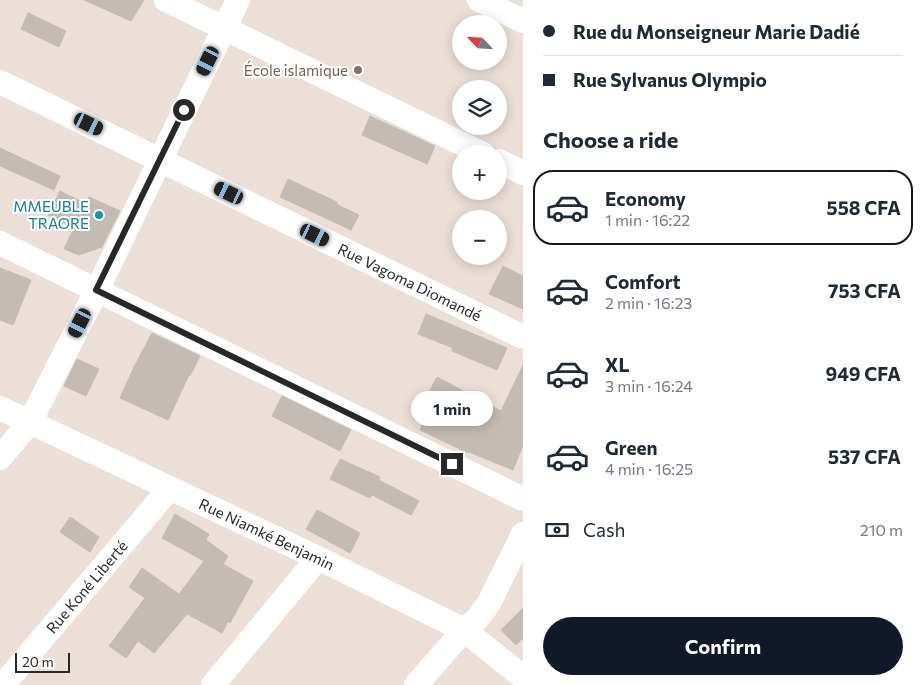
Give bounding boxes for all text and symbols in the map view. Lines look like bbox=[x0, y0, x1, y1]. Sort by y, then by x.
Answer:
north arrow bbox=[452, 15, 508, 70]
map controls bbox=[452, 15, 507, 265]
text: Rue du Monseigneur Marie Dadié bbox=[573, 20, 860, 43]
car bbox=[194, 44, 221, 78]
place label: École islamique bbox=[244, 60, 348, 79]
marker: École islamique bbox=[352, 64, 364, 76]
text: Rue Sylvanus Olympio bbox=[573, 68, 767, 91]
button: layers bbox=[452, 80, 507, 135]
route start bbox=[173, 99, 195, 121]
car bbox=[72, 111, 105, 137]
text: Choose a ride bbox=[543, 126, 678, 153]
button: + bbox=[452, 145, 507, 200]
car bbox=[212, 180, 245, 206]
icon: car bbox=[545, 185, 590, 230]
text: Economy bbox=[605, 187, 686, 210]
text: 558 CFA bbox=[827, 196, 901, 219]
place label: MMEUBLE TRAORE bbox=[13, 197, 89, 232]
marker: MMEUBLE TRAORE bbox=[93, 209, 105, 221]
button: − bbox=[452, 210, 507, 265]
text: 1 min · 16:22 bbox=[605, 210, 690, 229]
car bbox=[298, 222, 331, 248]
street label: Rue Vagoma Diomandé bbox=[335, 239, 485, 324]
icon: car bbox=[545, 268, 590, 313]
text: Comfort bbox=[605, 270, 681, 293]
text: 753 CFA bbox=[828, 279, 901, 302]
text: 2 min · 16:23 bbox=[605, 293, 692, 312]
car bbox=[66, 306, 93, 340]
icon: car bbox=[545, 351, 590, 396]
text: XL bbox=[605, 353, 630, 376]
text: 949 CFA bbox=[825, 362, 901, 385]
text: 3 min · 16:24 bbox=[605, 376, 693, 395]
callout: 1 min bbox=[411, 392, 493, 426]
text: 1 min bbox=[433, 399, 471, 418]
icon: car bbox=[545, 434, 590, 479]
text: Green bbox=[605, 436, 657, 459]
text: 537 CFA bbox=[828, 445, 901, 468]
route end bbox=[441, 453, 463, 475]
text: 4 min · 16:25 bbox=[605, 459, 693, 478]
street label: Rue Niamké Benjamin bbox=[196, 494, 337, 574]
icon: cash bbox=[543, 516, 571, 544]
text: Cash bbox=[583, 518, 625, 541]
text: 210 m bbox=[860, 520, 903, 539]
street label: Rue Koné Liberté bbox=[42, 536, 131, 637]
button: Confirm bbox=[543, 617, 903, 675]
scale bar bbox=[15, 650, 70, 673]
text: 20 m bbox=[22, 653, 54, 670]

